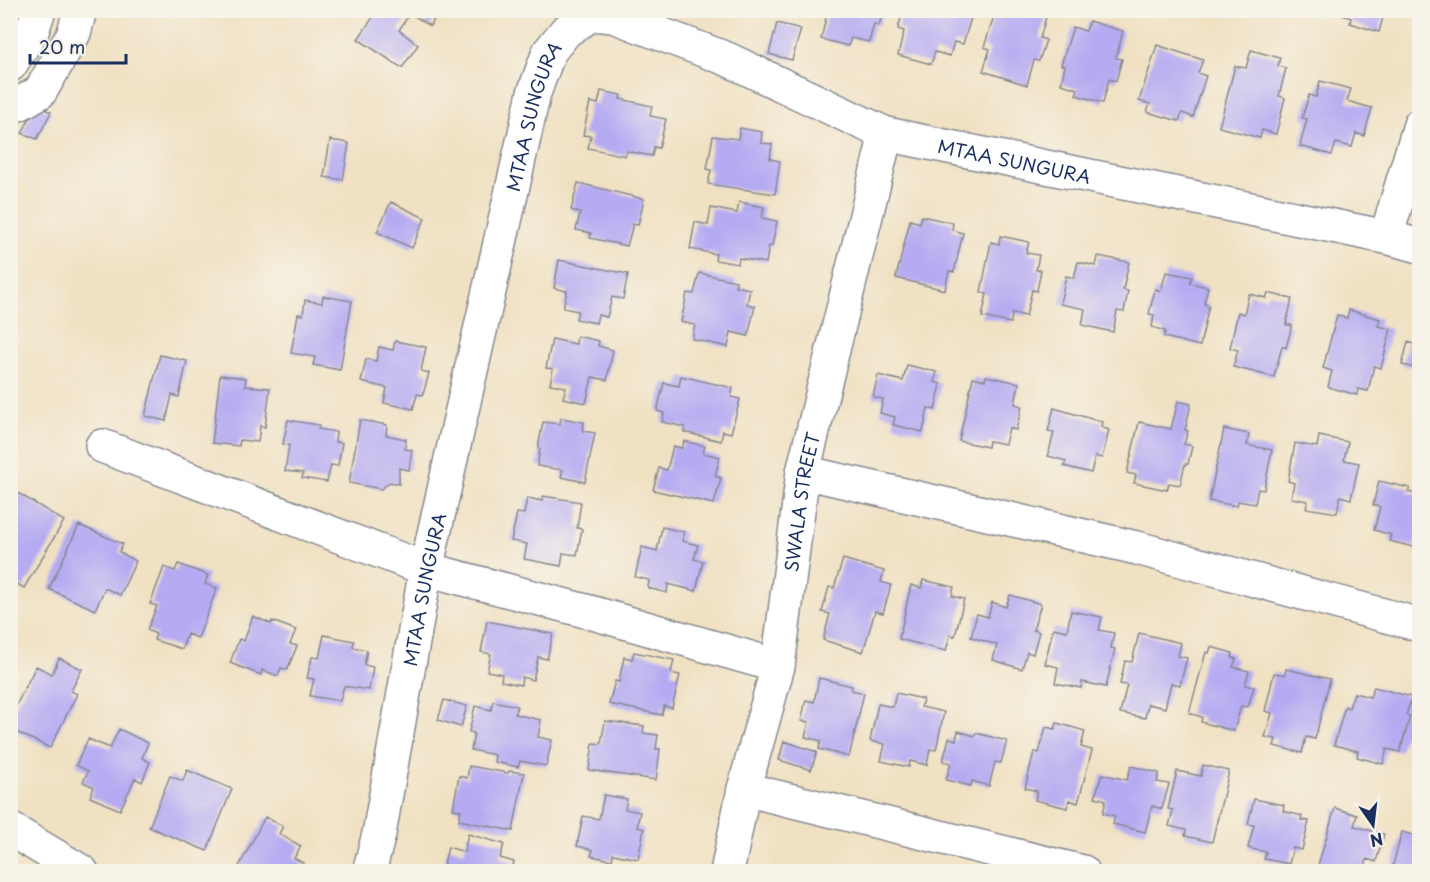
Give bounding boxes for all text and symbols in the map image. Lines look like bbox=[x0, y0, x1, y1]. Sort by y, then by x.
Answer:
scale bar bbox=[30, 27, 126, 65]
text: 20 m bbox=[39, 33, 85, 60]
street label: MTAA SUNGURA bbox=[499, 34, 567, 194]
street label: MTAA SUNGURA bbox=[935, 132, 1094, 189]
street label: SWALA STREET bbox=[777, 429, 826, 573]
street label: MTAA SUNGURA bbox=[396, 510, 452, 668]
north arrow bbox=[1343, 795, 1403, 855]
text: N bbox=[1368, 827, 1386, 854]

